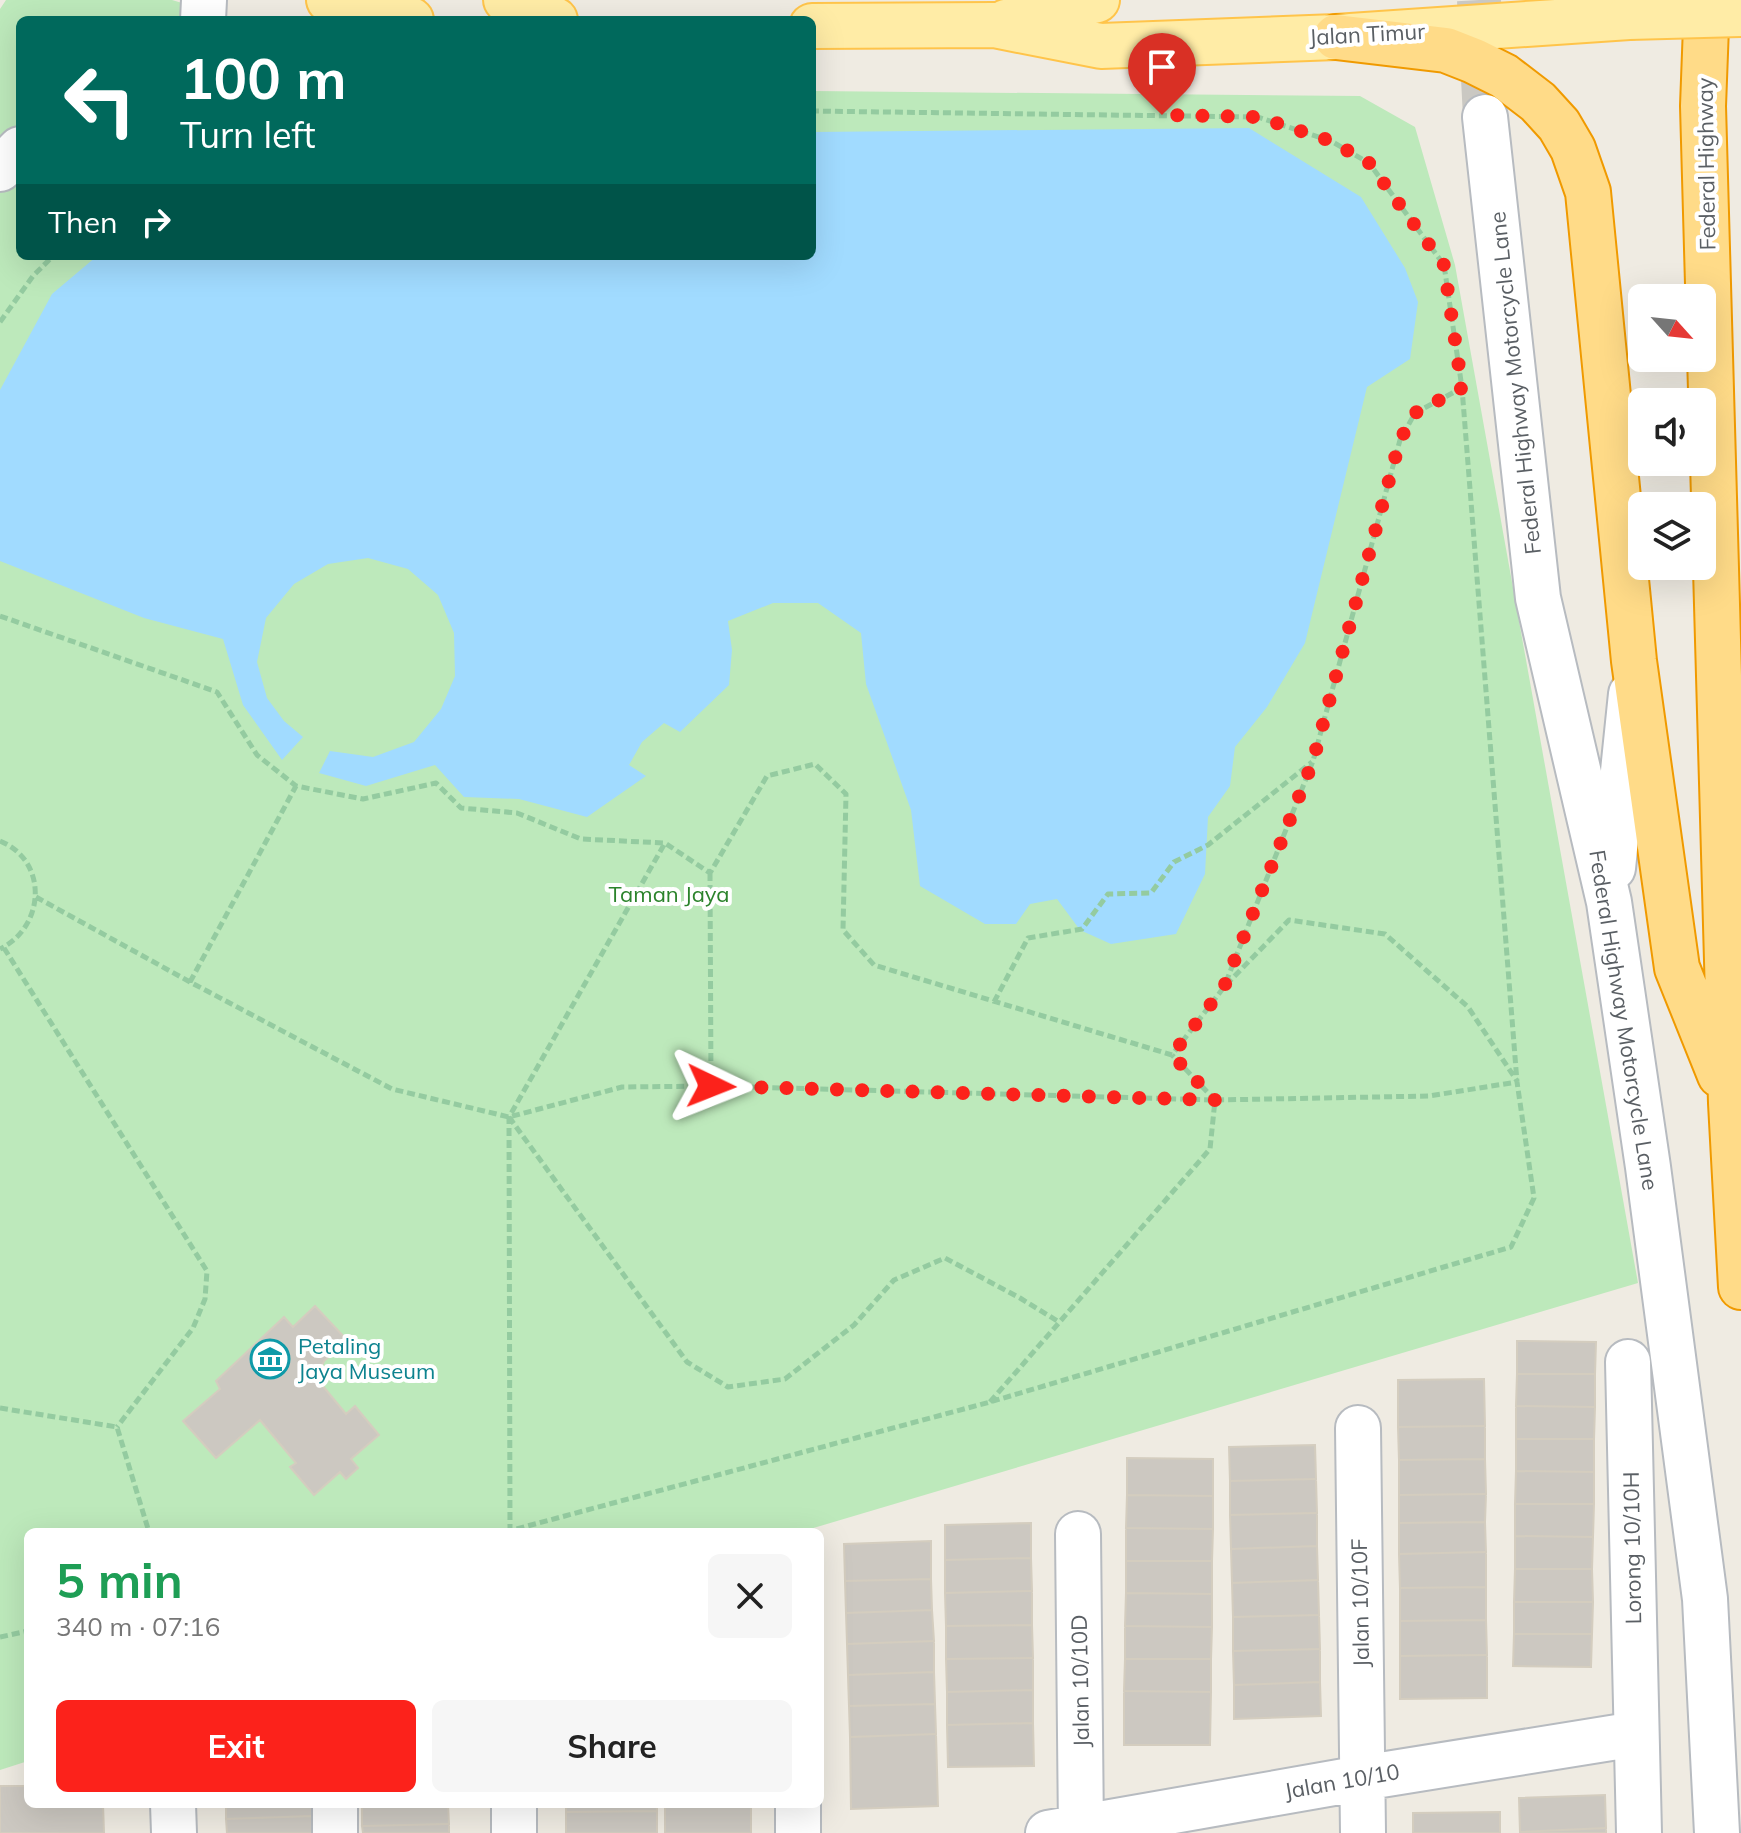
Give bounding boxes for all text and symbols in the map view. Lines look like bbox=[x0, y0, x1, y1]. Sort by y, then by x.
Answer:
street label: Jalan Timur bbox=[1308, 17, 1426, 51]
pin bbox=[1128, 33, 1196, 115]
text: 100 m bbox=[180, 43, 347, 113]
icon: arrive bbox=[1140, 45, 1184, 89]
icon: left bbox=[48, 48, 152, 152]
street label: Federal Highway bbox=[1690, 77, 1722, 251]
text: Turn left bbox=[180, 112, 316, 157]
icon: right bbox=[134, 200, 178, 244]
text: Then bbox=[48, 203, 118, 241]
street label: Federal Highway Motorcycle Lane bbox=[1483, 210, 1547, 556]
north arrow bbox=[1628, 284, 1716, 372]
map controls bbox=[1628, 284, 1716, 580]
button: sound bbox=[1628, 388, 1716, 476]
button: layers bbox=[1628, 492, 1716, 580]
street label: Federal Highway Motorcycle Lane bbox=[1583, 848, 1665, 1192]
park label: Taman Jaya bbox=[609, 880, 729, 908]
position arrow bbox=[669, 1044, 753, 1128]
place label: Petaling Jaya Museum bbox=[298, 1332, 435, 1385]
museum icon: Petaling Jaya Museum bbox=[249, 1338, 291, 1380]
street label: Lorong 10/10H bbox=[1617, 1471, 1647, 1625]
street label: Jalan 10/10F bbox=[1345, 1538, 1375, 1668]
text: 5 min bbox=[56, 1550, 183, 1610]
button: close bbox=[708, 1554, 792, 1638]
text: 340 m · 07:16 bbox=[56, 1610, 220, 1643]
street label: Jalan 10/10D bbox=[1065, 1614, 1095, 1748]
button: Exit bbox=[56, 1700, 416, 1792]
button: Share bbox=[432, 1700, 792, 1792]
street label: Jalan 10/10 bbox=[1282, 1757, 1402, 1805]

